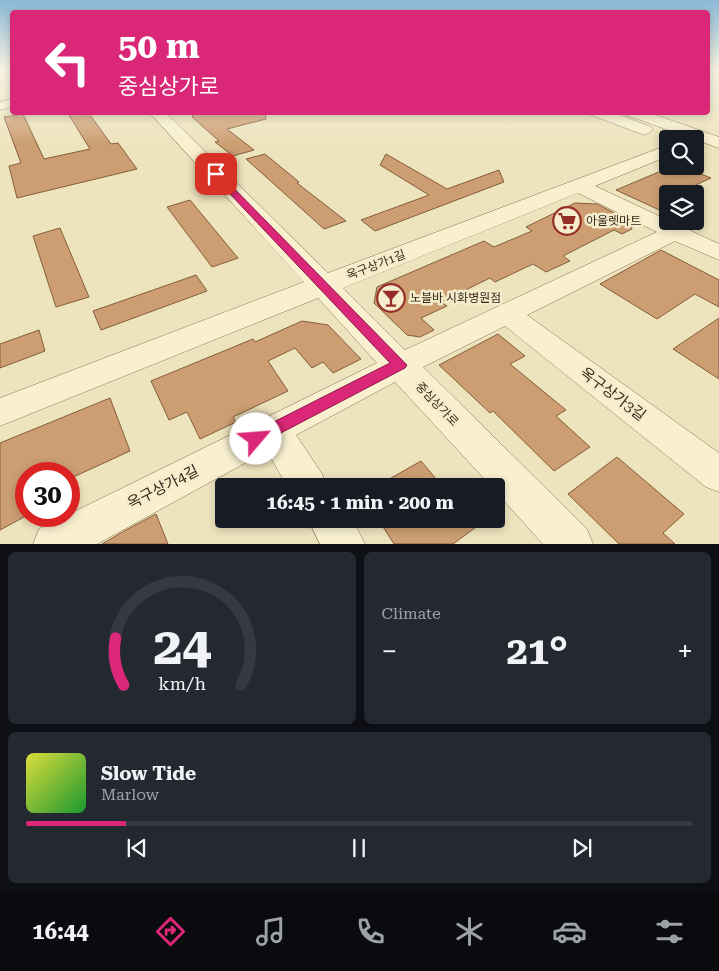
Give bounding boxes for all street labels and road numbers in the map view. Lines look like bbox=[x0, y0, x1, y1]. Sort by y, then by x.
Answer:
street label: 옥구상가1길 bbox=[345, 247, 407, 283]
street label: 옥구상가3길 bbox=[577, 364, 649, 424]
street label: 중심상가로 bbox=[413, 379, 461, 429]
street label: 옥구상가4길 bbox=[124, 461, 202, 513]

